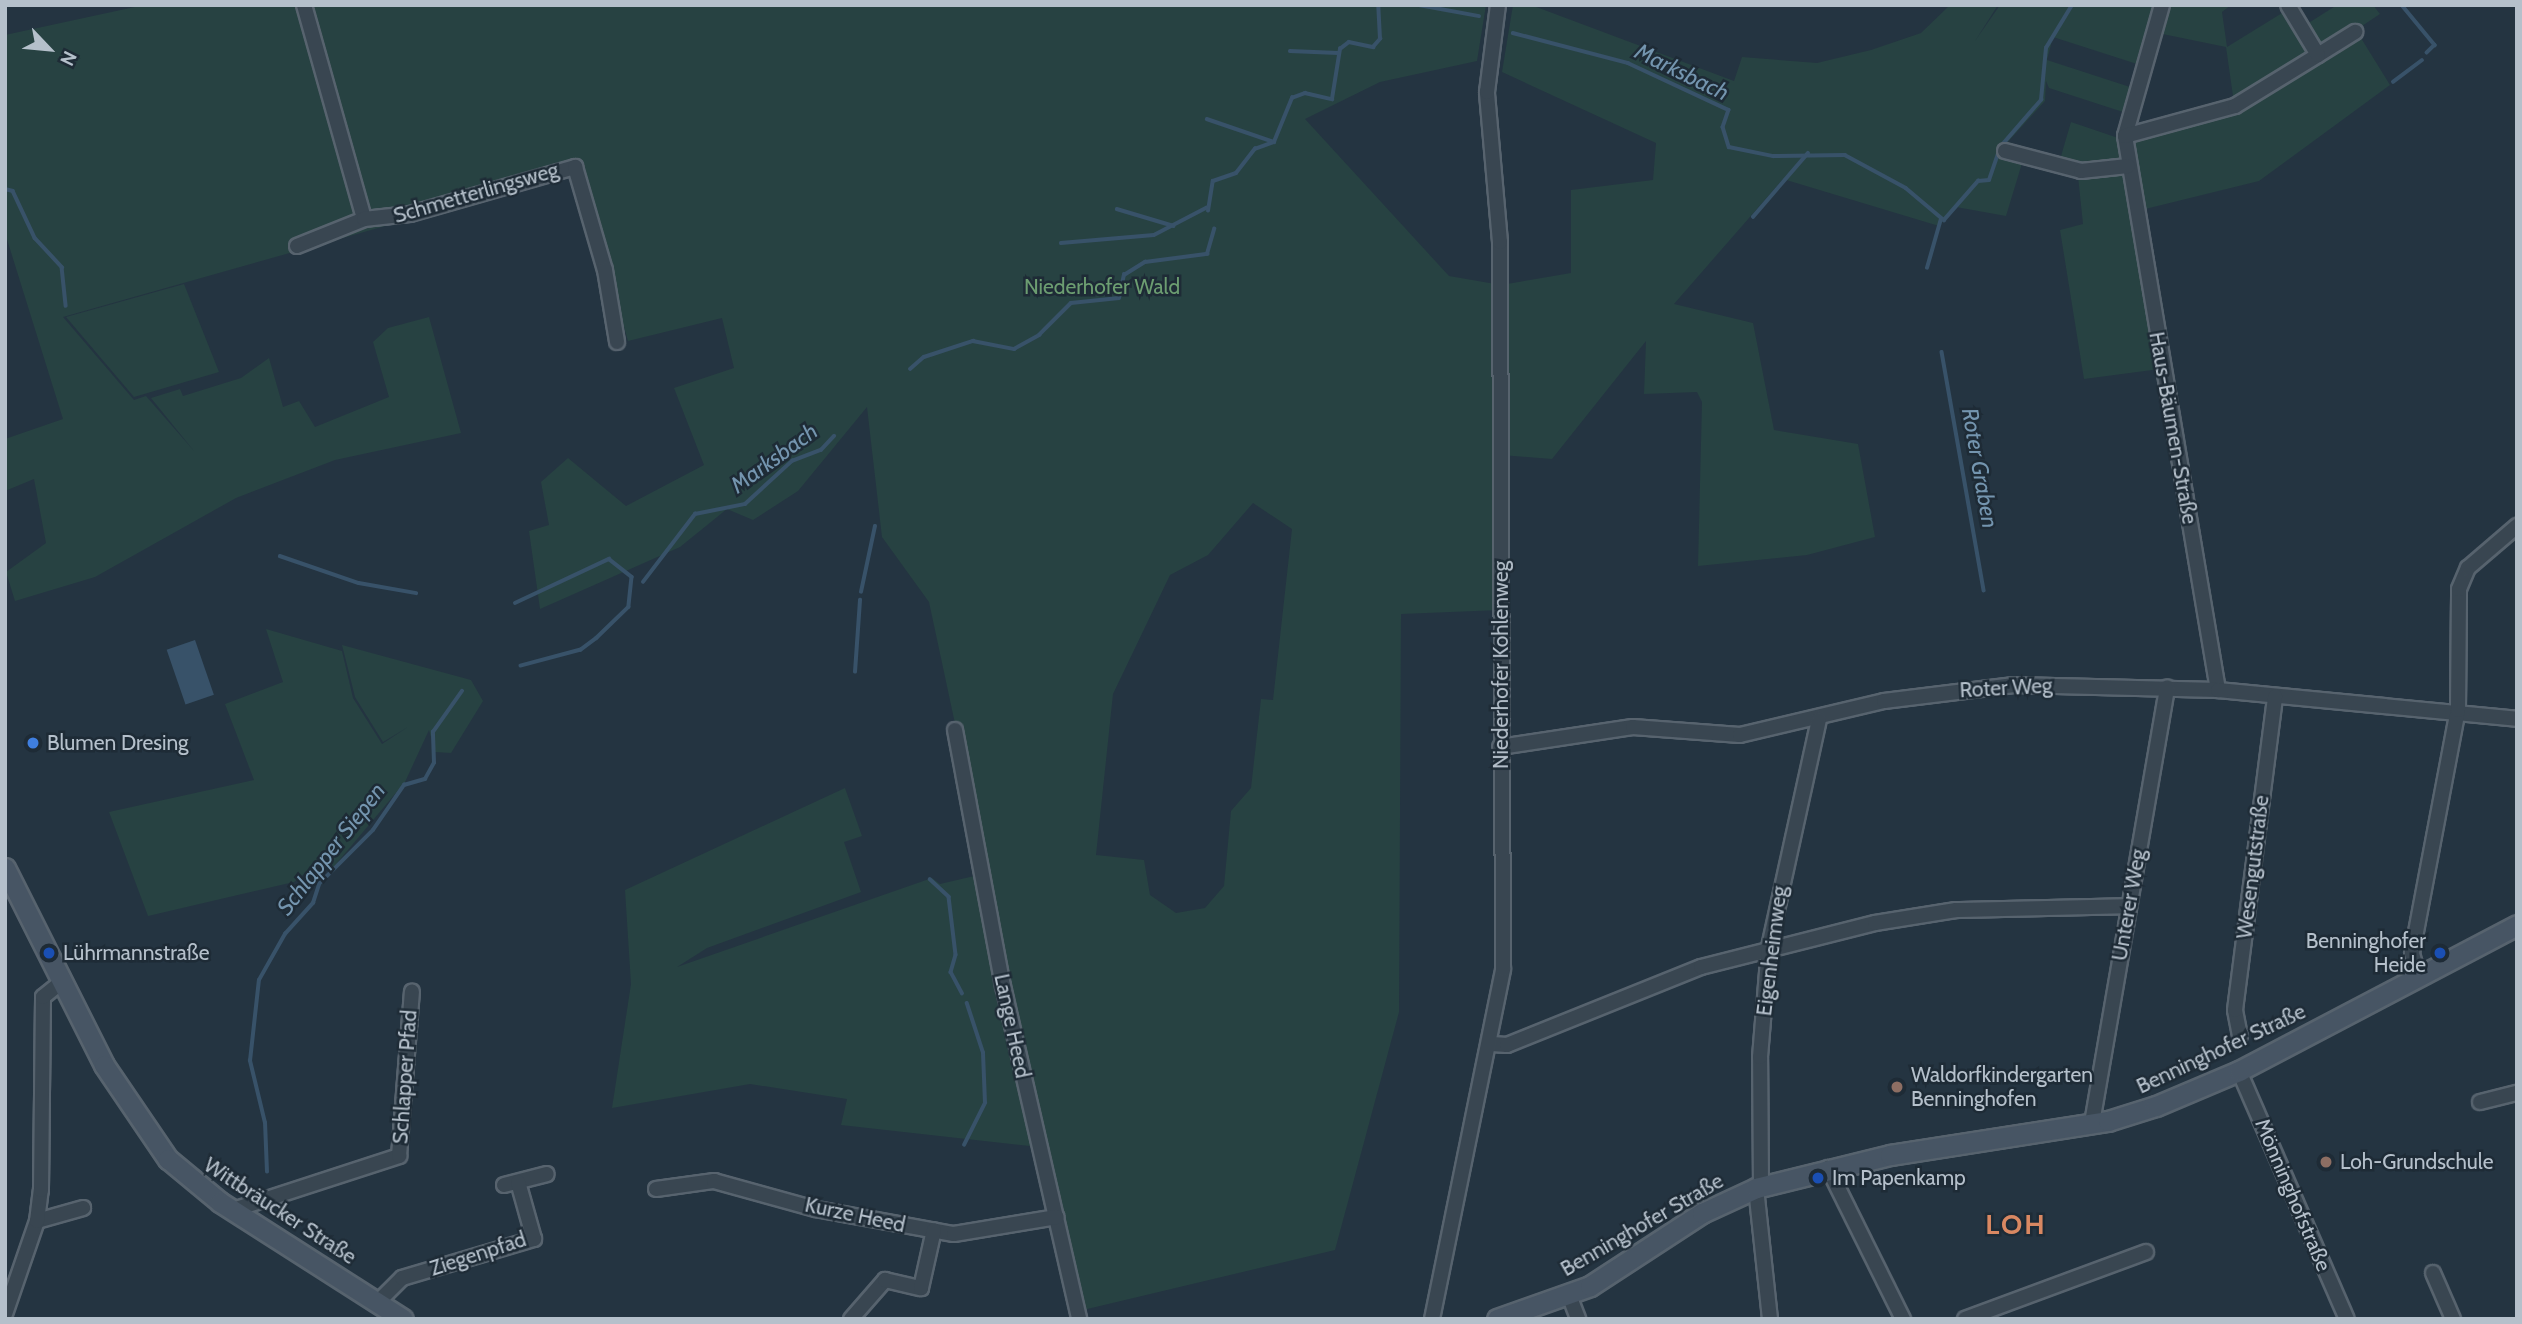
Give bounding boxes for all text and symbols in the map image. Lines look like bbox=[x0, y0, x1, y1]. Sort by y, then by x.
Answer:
north arrow bbox=[14, 14, 84, 84]
water label: Marksbach bbox=[1631, 37, 1733, 107]
text: N bbox=[55, 47, 82, 70]
street label: Schmetterlingsweg bbox=[391, 157, 561, 229]
park label: Niederhofer Wald bbox=[1024, 274, 1180, 300]
street label: Haus-Bäumen-Straße bbox=[2144, 330, 2202, 526]
water label: Roter Graben bbox=[1956, 406, 2004, 530]
water label: Marksbach bbox=[725, 417, 823, 499]
street label: Niederhofer Kohlenweg bbox=[1488, 561, 1514, 769]
street label: Roter Weg bbox=[1959, 673, 2053, 703]
place label: Blumen Dresing bbox=[47, 730, 189, 756]
marker: Blumen Dresing bbox=[25, 735, 41, 751]
water label: Schlapper Siepen bbox=[271, 777, 391, 921]
street label: Wesengutstraße bbox=[2232, 794, 2274, 940]
street label: Unterer Weg bbox=[2107, 847, 2151, 963]
street label: Eigenheimweg bbox=[1752, 885, 1792, 1017]
place label: Benninghofer Heide bbox=[2306, 928, 2426, 978]
place label: Lührmannstraße bbox=[63, 940, 209, 966]
marker: Lührmannstraße bbox=[41, 945, 57, 961]
marker: Benninghofer Heide bbox=[2432, 945, 2448, 961]
street label: Lange Heed bbox=[989, 972, 1035, 1080]
street label: Benninghofer Straße bbox=[2133, 999, 2309, 1099]
street label: Schlapper Pfad bbox=[388, 1009, 422, 1145]
place label: Waldorfkindergarten Benninghofen bbox=[1911, 1062, 2093, 1112]
marker: Waldorfkindergarten Benninghofen bbox=[1889, 1079, 1905, 1095]
street label: Mönninghofstraße bbox=[2249, 1115, 2337, 1275]
place label: Loh-Grundschule bbox=[2340, 1149, 2493, 1175]
street label: Wittbräucker Straße bbox=[199, 1152, 361, 1270]
marker: Loh-Grundschule bbox=[2318, 1154, 2334, 1170]
place label: Im Papenkamp bbox=[1832, 1165, 1966, 1191]
street label: Benninghofer Straße bbox=[1556, 1168, 1728, 1282]
marker: Im Papenkamp bbox=[1810, 1170, 1826, 1186]
street label: Kurze Heed bbox=[803, 1192, 907, 1238]
district label: LOH bbox=[1986, 1207, 2046, 1241]
street label: Ziegenpfad bbox=[427, 1227, 529, 1281]

